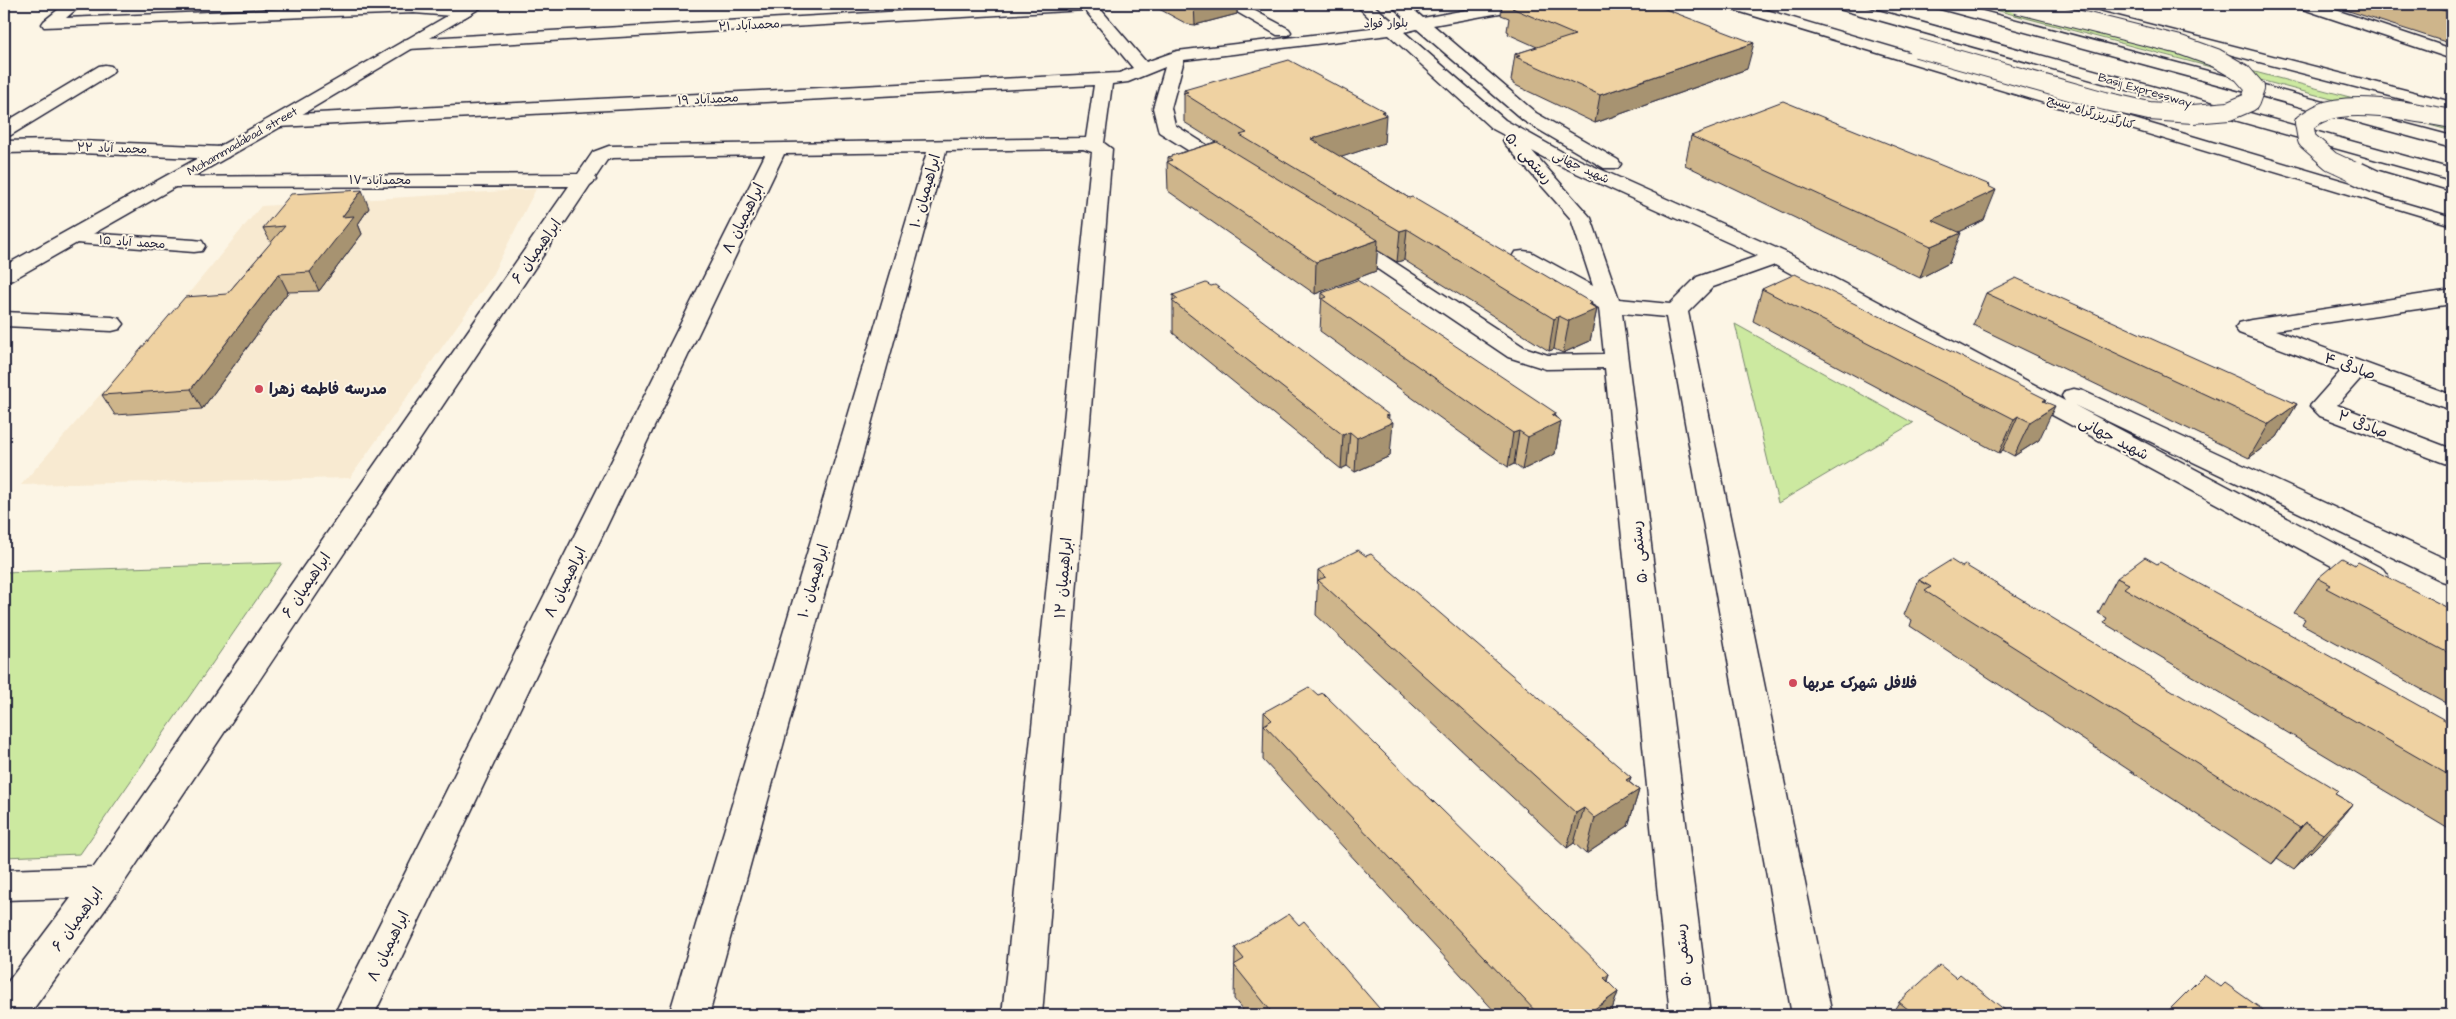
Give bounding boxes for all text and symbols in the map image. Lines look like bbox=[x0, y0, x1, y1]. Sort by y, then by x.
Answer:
street label: محمدآباد ۲۱ bbox=[718, 15, 780, 36]
street label: بلوار فواد bbox=[1364, 15, 1408, 32]
street label: Basij Expressway bbox=[2096, 69, 2194, 113]
street label: محمدآباد ۱۹ bbox=[677, 89, 739, 110]
street label: کنارگذربزرگراه بسیج bbox=[2045, 91, 2137, 134]
street label: Mohammadabad street bbox=[184, 103, 301, 180]
street label: رستمی ۵۰ bbox=[1500, 128, 1557, 189]
street label: محمد آباد ۲۲ bbox=[77, 139, 147, 158]
street label: شهید جهانی bbox=[1550, 147, 1612, 188]
street label: ابراهیمیان ۱۰ bbox=[905, 152, 946, 231]
street label: محمدآباد ۱۷ bbox=[349, 172, 411, 189]
street label: ابراهیمیان ۸ bbox=[717, 179, 770, 257]
street label: ابراهیمیان ۶ bbox=[506, 215, 566, 288]
street label: محمد آباد ۱۵ bbox=[98, 232, 166, 253]
street label: صادقی ۴ bbox=[2321, 347, 2379, 385]
place label: مدرسه فاطمه زهرا bbox=[269, 379, 387, 400]
marker: مدرسه فاطمه زهرا bbox=[253, 383, 265, 395]
street label: صادقی ۲ bbox=[2335, 404, 2391, 444]
street label: شهید جهانی bbox=[2075, 411, 2152, 466]
street label: رستمی ۵۰ bbox=[1626, 520, 1653, 584]
street label: ابراهیمیان ۱۲ bbox=[1049, 537, 1078, 619]
street label: ابراهیمیان ۱۰ bbox=[793, 542, 834, 621]
street label: ابراهیمیان ۸ bbox=[539, 543, 592, 621]
street label: ابراهیمیان ۶ bbox=[277, 548, 336, 622]
place label: فلافل شهرک عربها bbox=[1803, 673, 1917, 694]
marker: فلافل شهرک عربها bbox=[1787, 677, 1799, 689]
street label: ابراهیمیان ۶ bbox=[47, 883, 108, 956]
street label: ابراهیمیان ۸ bbox=[362, 907, 415, 985]
street label: رستمی ۵۰ bbox=[1670, 923, 1697, 987]

